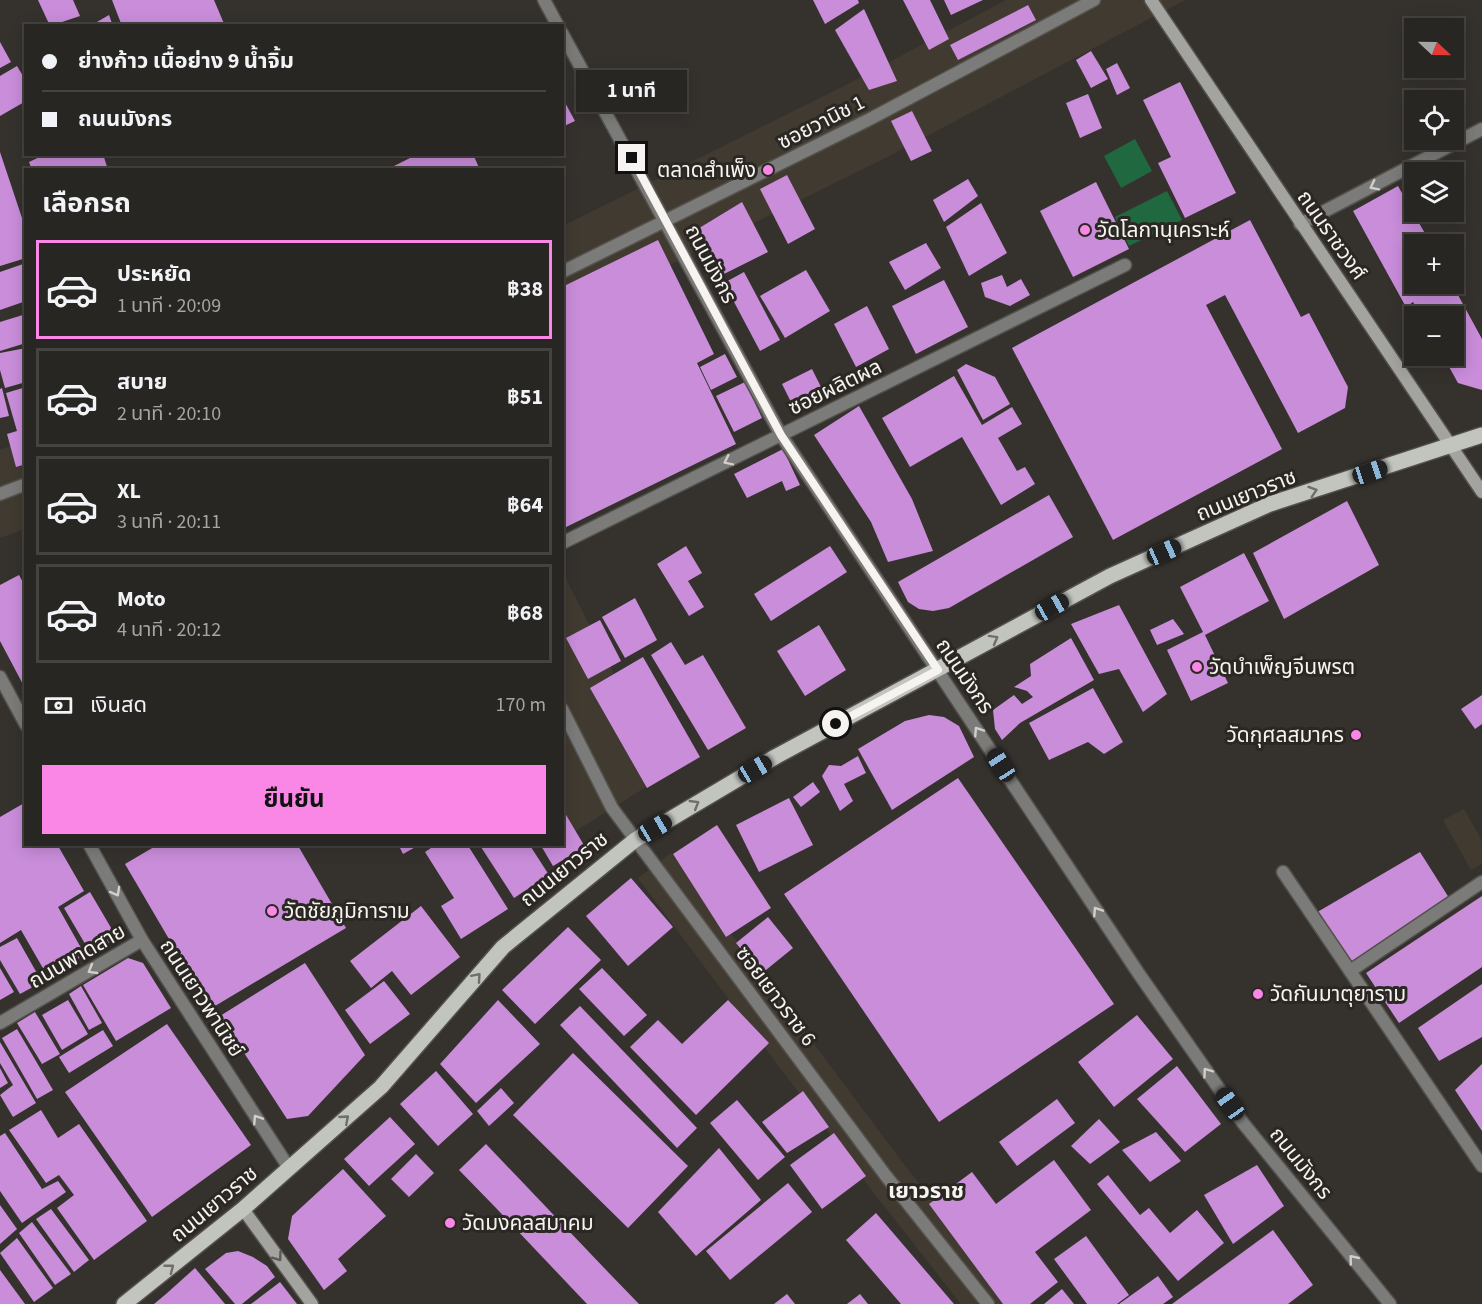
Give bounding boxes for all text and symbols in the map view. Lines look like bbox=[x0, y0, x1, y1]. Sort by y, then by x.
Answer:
north arrow bbox=[1404, 18, 1464, 78]
map controls bbox=[1404, 18, 1464, 366]
text: ย่างก้าว เนื้อย่าง 9 น้ำจิ้ม bbox=[78, 45, 294, 77]
callout: 1 นาที bbox=[576, 71, 688, 113]
text: 1 นาที bbox=[607, 77, 656, 105]
street label: ซอยวานิช 1 bbox=[772, 87, 870, 157]
button: locate bbox=[1404, 90, 1464, 150]
text: ถนนมังกร bbox=[78, 103, 172, 135]
route end bbox=[618, 144, 645, 171]
place label: ตลาดสำเพ็ง bbox=[657, 155, 756, 185]
button: layers bbox=[1404, 162, 1464, 222]
marker: ตลาดสำเพ็ง bbox=[761, 163, 775, 177]
one-way arrow bbox=[1370, 179, 1381, 190]
text: เลือกรถ bbox=[42, 184, 131, 223]
street label: ถนนราชวงศ์ bbox=[1290, 184, 1374, 286]
place label: วัดโลกานุเคราะห์ bbox=[1097, 215, 1230, 245]
street label: ถนนมังกร bbox=[678, 219, 744, 309]
marker: วัดโลกานุเคราะห์ bbox=[1078, 223, 1092, 237]
button: + bbox=[1404, 234, 1464, 294]
text: ประหยัด bbox=[117, 258, 192, 290]
icon: car bbox=[45, 263, 99, 317]
text: ฿38 bbox=[507, 273, 543, 305]
text: 1 นาที · 20:09 bbox=[117, 292, 221, 320]
button: − bbox=[1404, 306, 1464, 366]
street label: ซอยผลิตผล bbox=[783, 351, 887, 423]
text: สบาย bbox=[117, 366, 167, 398]
icon: car bbox=[45, 371, 99, 425]
text: ฿51 bbox=[507, 381, 543, 413]
text: 2 นาที · 20:10 bbox=[117, 400, 221, 428]
one-way arrow bbox=[724, 454, 735, 466]
car bbox=[1350, 458, 1390, 486]
street label: ถนนเยาวราช bbox=[1191, 461, 1301, 529]
text: XL bbox=[117, 475, 141, 507]
icon: car bbox=[45, 479, 99, 533]
one-way arrow bbox=[1307, 485, 1318, 498]
text: ฿64 bbox=[507, 489, 543, 521]
text: 3 นาที · 20:11 bbox=[117, 508, 221, 536]
car bbox=[1144, 536, 1184, 568]
text: Moto bbox=[117, 583, 166, 615]
icon: car bbox=[45, 587, 99, 641]
car bbox=[1032, 590, 1072, 624]
text: ฿68 bbox=[507, 597, 543, 629]
text: 4 นาที · 20:12 bbox=[117, 616, 221, 644]
street label: ถนนมังกร bbox=[929, 632, 1001, 720]
one-way arrow bbox=[988, 635, 998, 646]
place label: วัดบำเพ็ญจีนพรต bbox=[1209, 652, 1355, 682]
marker: วัดบำเพ็ญจีนพรต bbox=[1190, 660, 1204, 674]
icon: cash bbox=[42, 689, 75, 722]
text: เงินสด bbox=[90, 689, 147, 721]
text: 170 m bbox=[496, 691, 546, 719]
route start bbox=[822, 710, 849, 737]
place label: วัดกุศลสมาคร bbox=[1226, 720, 1344, 750]
one-way arrow bbox=[974, 726, 985, 737]
marker: วัดกุศลสมาคร bbox=[1349, 728, 1363, 742]
car bbox=[984, 745, 1018, 785]
car bbox=[735, 752, 775, 786]
button: ยืนยัน bbox=[42, 765, 546, 834]
one-way arrow bbox=[689, 800, 699, 812]
car bbox=[635, 811, 675, 845]
street label: ถนนเยาวราช bbox=[514, 824, 614, 914]
one-way arrow bbox=[109, 886, 120, 896]
place label: วัดชัยภูมิการาม bbox=[284, 896, 410, 926]
marker: วัดชัยภูมิการาม bbox=[265, 904, 279, 918]
one-way arrow bbox=[1093, 907, 1105, 917]
street label: ถนนพาดสาย bbox=[23, 916, 131, 996]
street label: ถนนเยาวพานิชย์ bbox=[153, 933, 252, 1063]
street label: ซอยเยาวราช 6 bbox=[728, 940, 824, 1052]
one-way arrow bbox=[88, 962, 98, 974]
one-way arrow bbox=[470, 973, 481, 984]
place label: วัดกันมาตุยาราม bbox=[1270, 979, 1406, 1009]
marker: วัดกันมาตุยาราม bbox=[1251, 987, 1265, 1001]
one-way arrow bbox=[1203, 1067, 1214, 1078]
car bbox=[1212, 1084, 1248, 1124]
one-way arrow bbox=[254, 1115, 265, 1126]
one-way arrow bbox=[338, 1115, 348, 1126]
street label: ถนนมังกร bbox=[1262, 1120, 1340, 1206]
street label: ถนนเยาวราช bbox=[164, 1159, 264, 1249]
district label: เยาวราช bbox=[888, 1175, 964, 1207]
place label: วัดมงคลสมาคม bbox=[462, 1208, 594, 1238]
marker: วัดมงคลสมาคม bbox=[443, 1216, 457, 1230]
one-way arrow bbox=[271, 1250, 282, 1261]
one-way arrow bbox=[1350, 1254, 1361, 1265]
one-way arrow bbox=[163, 1264, 174, 1275]

